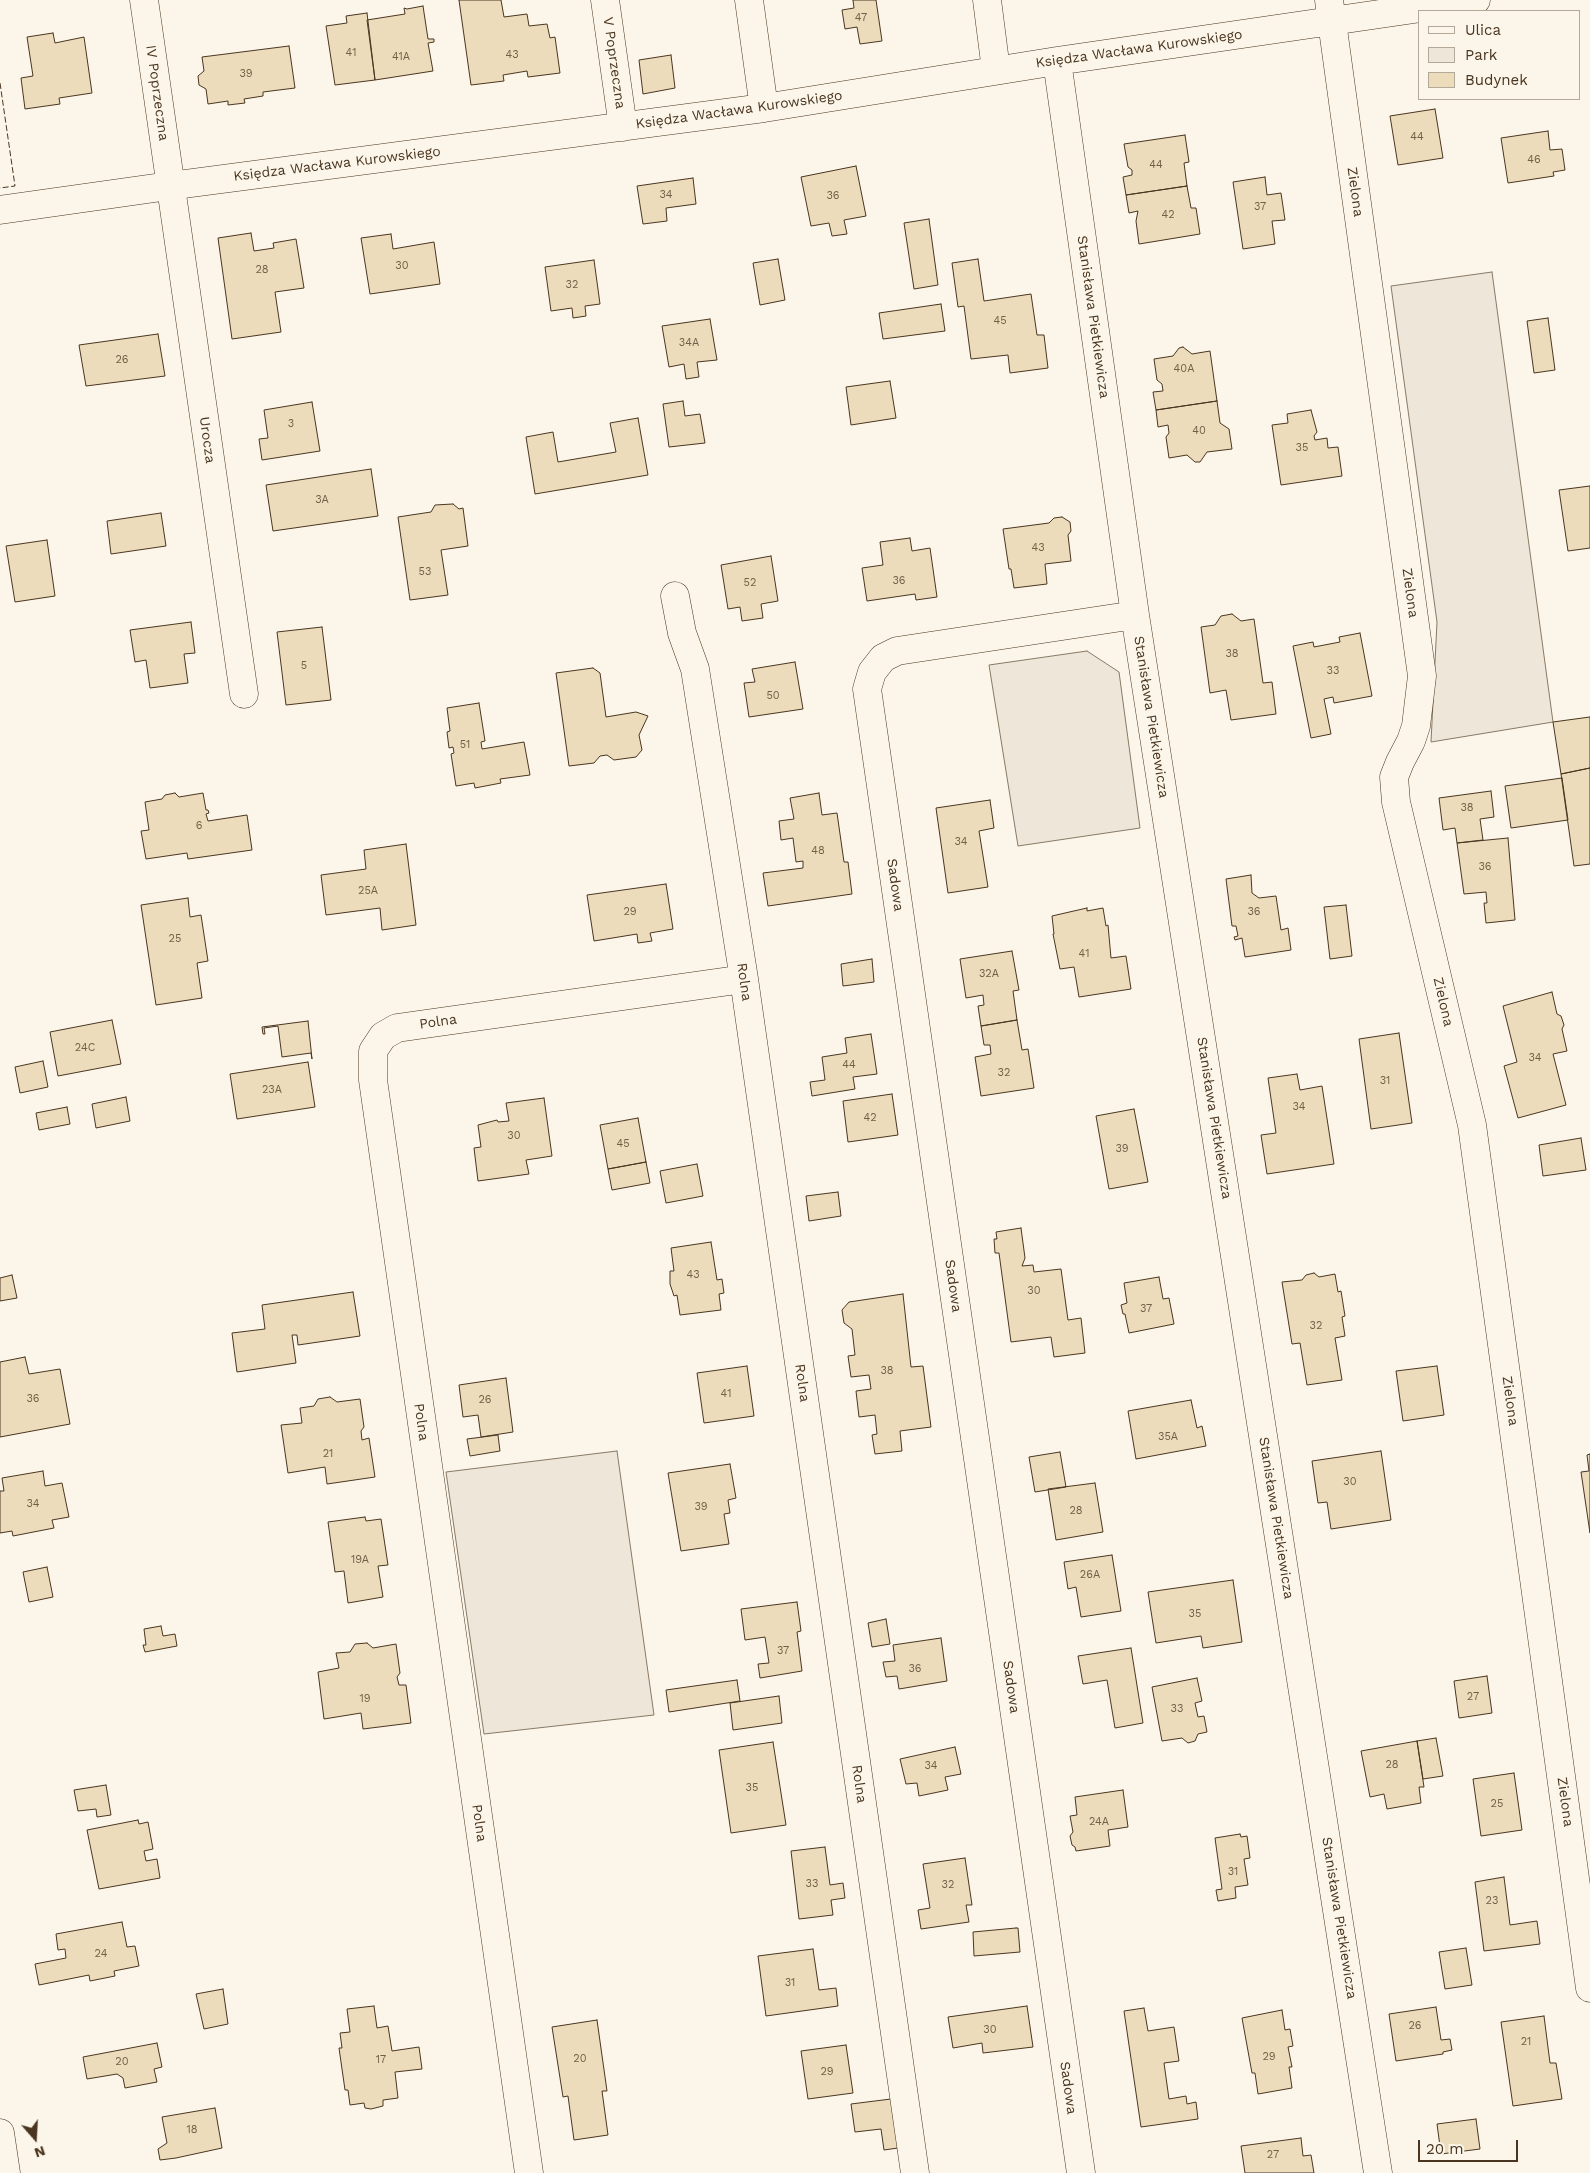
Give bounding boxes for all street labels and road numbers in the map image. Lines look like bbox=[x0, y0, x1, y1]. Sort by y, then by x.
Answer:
street label: V Poprzeczna bbox=[599, 16, 629, 110]
street label: Księdza Wacława Kurowskiego bbox=[1035, 26, 1243, 72]
street label: IV Poprzeczna bbox=[142, 44, 172, 142]
street label: Księdza Wacława Kurowskiego bbox=[635, 87, 843, 133]
street label: Księdza Wacława Kurowskiego bbox=[232, 143, 442, 185]
street label: Zielona bbox=[1343, 166, 1367, 218]
street label: Stanisława Pietkiewicza bbox=[1073, 235, 1113, 399]
street label: Urocza bbox=[195, 416, 219, 464]
street label: Zielona bbox=[1398, 567, 1422, 619]
street label: Stanisława Pietkiewicza bbox=[1130, 635, 1172, 799]
street label: Sadowa bbox=[883, 857, 907, 913]
street label: Rolna bbox=[733, 962, 755, 1002]
street label: Zielona bbox=[1429, 976, 1457, 1028]
street label: Polna bbox=[418, 1011, 458, 1033]
street label: Stanisława Pietkiewicza bbox=[1193, 1036, 1235, 1200]
street label: Sadowa bbox=[941, 1258, 965, 1314]
street label: Rolna bbox=[791, 1363, 813, 1403]
street label: Zielona bbox=[1498, 1375, 1522, 1427]
street label: Polna bbox=[410, 1402, 432, 1442]
street label: Stanisława Pietkiewicza bbox=[1255, 1436, 1297, 1600]
street label: Sadowa bbox=[999, 1659, 1023, 1715]
street label: Rolna bbox=[848, 1764, 870, 1804]
street label: Zielona bbox=[1553, 1776, 1577, 1828]
street label: Polna bbox=[468, 1803, 490, 1843]
street label: Stanisława Pietkiewicza bbox=[1318, 1836, 1360, 2000]
street label: Sadowa bbox=[1056, 2060, 1080, 2116]

